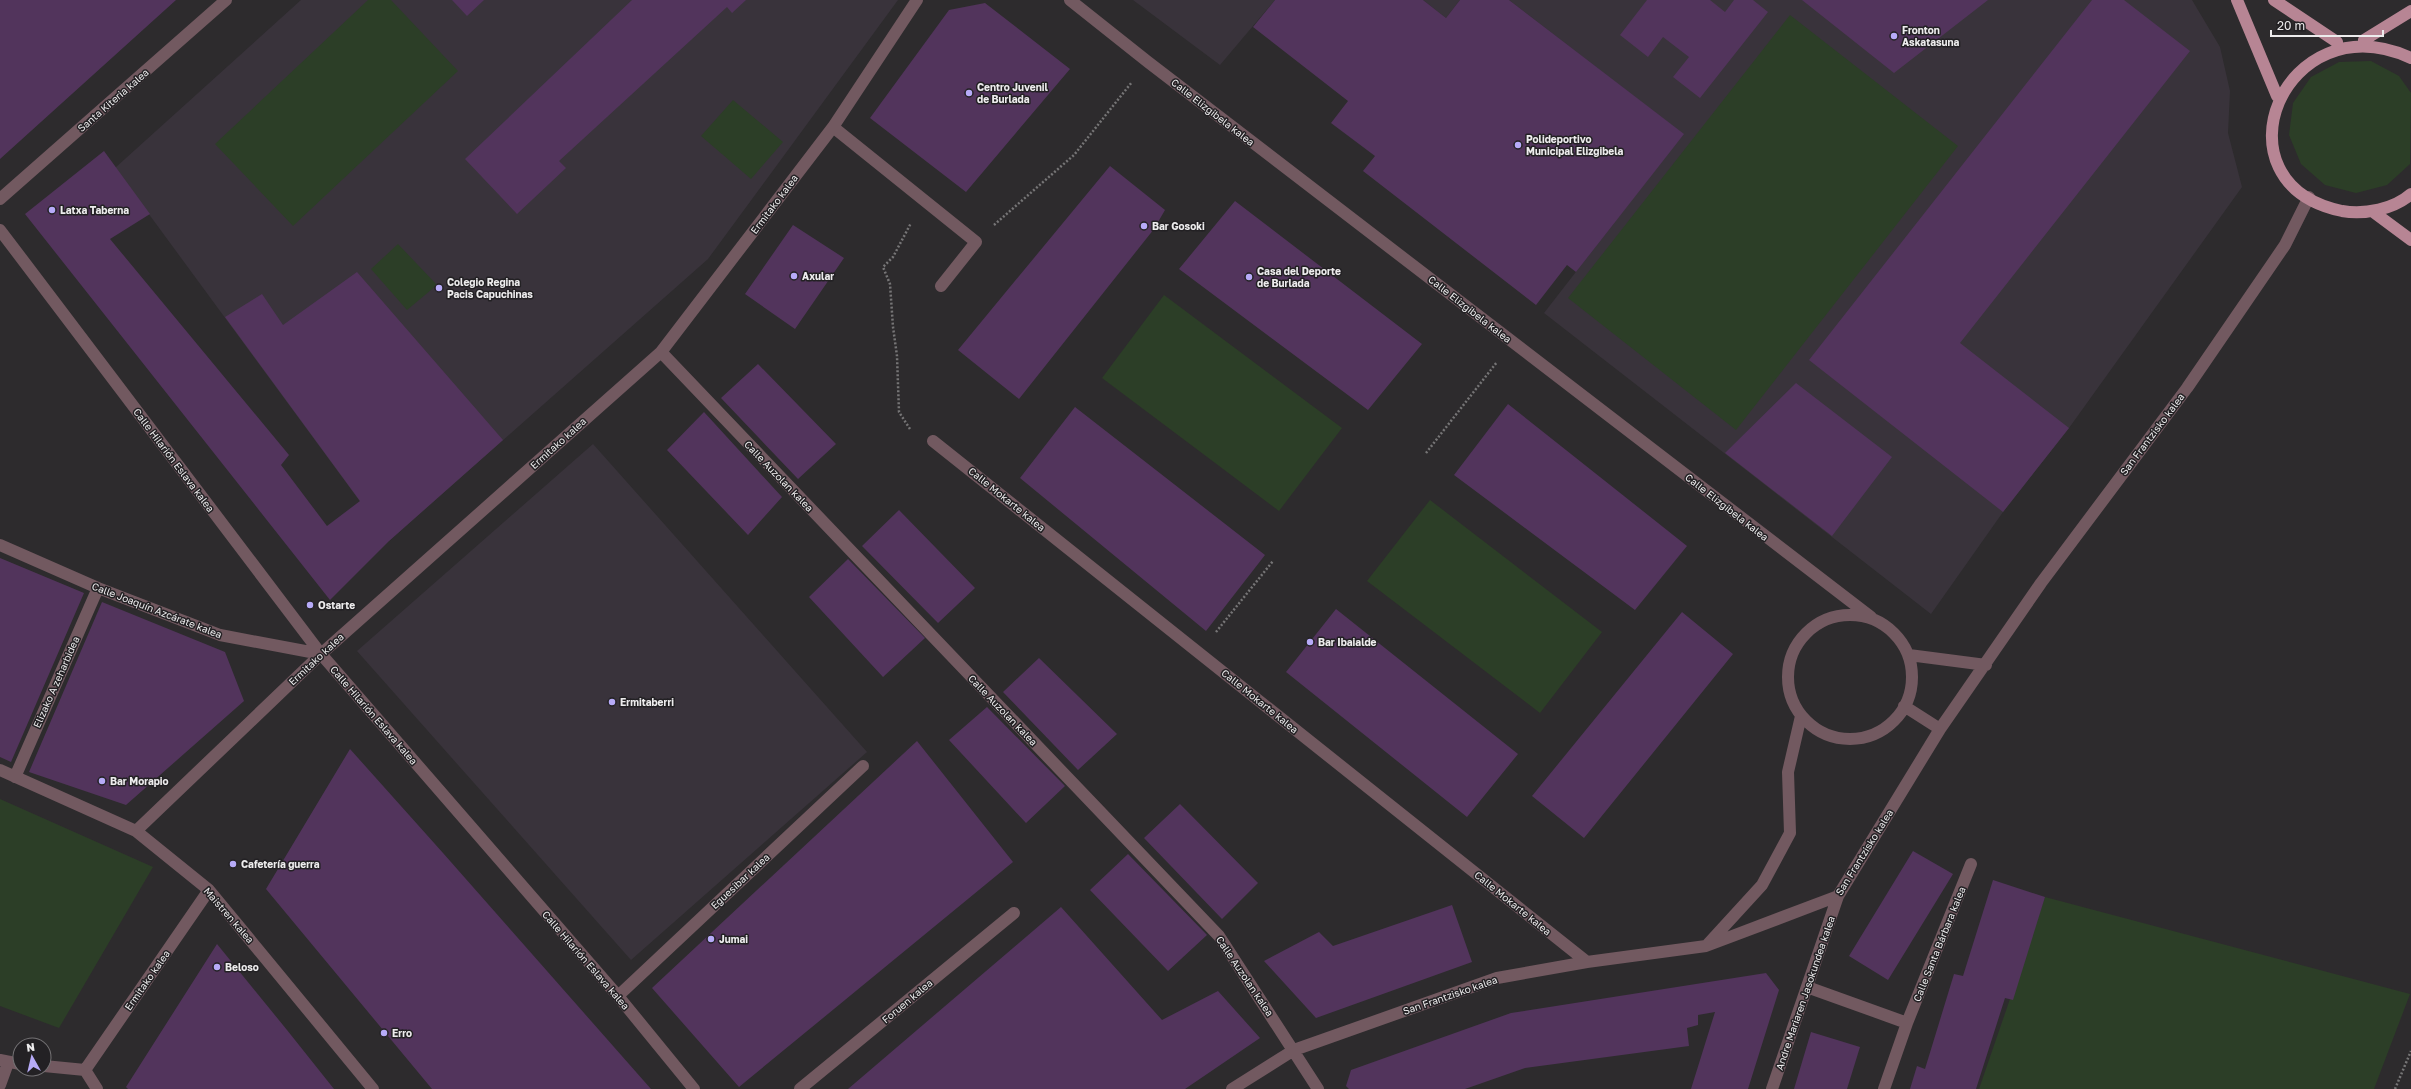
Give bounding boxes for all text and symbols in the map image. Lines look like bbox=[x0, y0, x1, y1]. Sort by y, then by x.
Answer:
scale bar bbox=[2271, 12, 2383, 38]
text: 20 m bbox=[2277, 18, 2305, 33]
place label: Fronton Askatasuna bbox=[1902, 24, 1960, 48]
marker: Fronton Askatasuna bbox=[1889, 31, 1899, 41]
street label: Santa Kiteria kalea bbox=[75, 66, 151, 134]
street label: Calle Elizgibela kalea bbox=[1169, 76, 1257, 148]
place label: Centro Juvenil de Burlada bbox=[977, 81, 1048, 105]
marker: Centro Juvenil de Burlada bbox=[964, 88, 974, 98]
place label: Polideportivo Municipal Elizgibela bbox=[1526, 133, 1624, 157]
marker: Polideportivo Municipal Elizgibela bbox=[1513, 140, 1523, 150]
street label: Ermitako kalea bbox=[748, 172, 800, 236]
place label: Latxa Taberna bbox=[60, 204, 129, 216]
marker: Latxa Taberna bbox=[47, 205, 57, 215]
place label: Bar Gosoki bbox=[1152, 220, 1205, 232]
marker: Bar Gosoki bbox=[1139, 221, 1149, 231]
place label: Casa del Deporte de Burlada bbox=[1257, 265, 1341, 289]
place label: Axular bbox=[802, 270, 834, 282]
marker: Axular bbox=[789, 271, 799, 281]
marker: Casa del Deporte de Burlada bbox=[1244, 272, 1254, 282]
street label: Calle Elizgibela kalea bbox=[1426, 273, 1514, 345]
place label: Colegio Regina Pacis Capuchinas bbox=[447, 276, 533, 300]
marker: Colegio Regina Pacis Capuchinas bbox=[434, 283, 444, 293]
street label: San Frantzisko kalea bbox=[2117, 391, 2187, 477]
street label: Calle Hilarión Eslava kalea bbox=[131, 406, 217, 514]
street label: Ermitako kalea bbox=[528, 415, 588, 471]
street label: Calle Auzolan kalea bbox=[742, 438, 816, 514]
street label: Calle Mokarte kalea bbox=[966, 464, 1048, 534]
street label: Calle Elizgibela kalea bbox=[1683, 471, 1771, 543]
street label: Calle Joaquín Azcárate kalea bbox=[90, 580, 224, 640]
place label: Ostarte bbox=[318, 599, 355, 611]
marker: Ostarte bbox=[305, 600, 315, 610]
street label: Ermitako kalea bbox=[286, 630, 346, 688]
street label: Elizako A zeharbidea bbox=[30, 634, 82, 730]
place label: Bar Ibaialde bbox=[1318, 636, 1377, 648]
marker: Bar Ibaialde bbox=[1305, 637, 1315, 647]
street label: Calle Hilarión Eslava kalea bbox=[328, 663, 420, 767]
street label: Calle Mokarte kalea bbox=[1219, 666, 1301, 736]
street label: Calle Auzolan kalea bbox=[966, 672, 1040, 748]
place label: Ermitaberri bbox=[620, 696, 674, 708]
marker: Ermitaberri bbox=[607, 697, 617, 707]
place label: Bar Morapio bbox=[110, 775, 169, 787]
marker: Bar Morapio bbox=[97, 776, 107, 786]
street label: San Frantzisko kalea bbox=[1833, 807, 1895, 897]
street label: Eguesibar kalea bbox=[708, 851, 772, 911]
place label: Cafetería guerra bbox=[241, 858, 320, 870]
marker: Cafetería guerra bbox=[228, 859, 238, 869]
street label: Calle Mokarte kalea bbox=[1472, 868, 1554, 938]
street label: Maistren kalea bbox=[201, 885, 257, 945]
street label: Calle Santa Bárbara kalea bbox=[1910, 885, 1968, 1003]
street label: Calle Hilarión Eslava kalea bbox=[540, 908, 632, 1012]
street label: Andre Mariaren Jasokundea kalea bbox=[1773, 914, 1837, 1072]
place label: Jumai bbox=[719, 933, 748, 945]
marker: Jumai bbox=[706, 934, 716, 944]
street label: Calle Auzolan kalea bbox=[1214, 934, 1276, 1018]
street label: Ermitako kalea bbox=[122, 948, 172, 1012]
place label: Beloso bbox=[225, 961, 259, 973]
marker: Beloso bbox=[212, 962, 222, 972]
street label: San Frantzisko kalea bbox=[1401, 973, 1499, 1017]
street label: Foruen kalea bbox=[879, 976, 935, 1026]
place label: Erro bbox=[392, 1027, 412, 1039]
marker: Erro bbox=[379, 1028, 389, 1038]
north arrow bbox=[12, 1037, 52, 1077]
text: N bbox=[25, 1040, 36, 1054]

